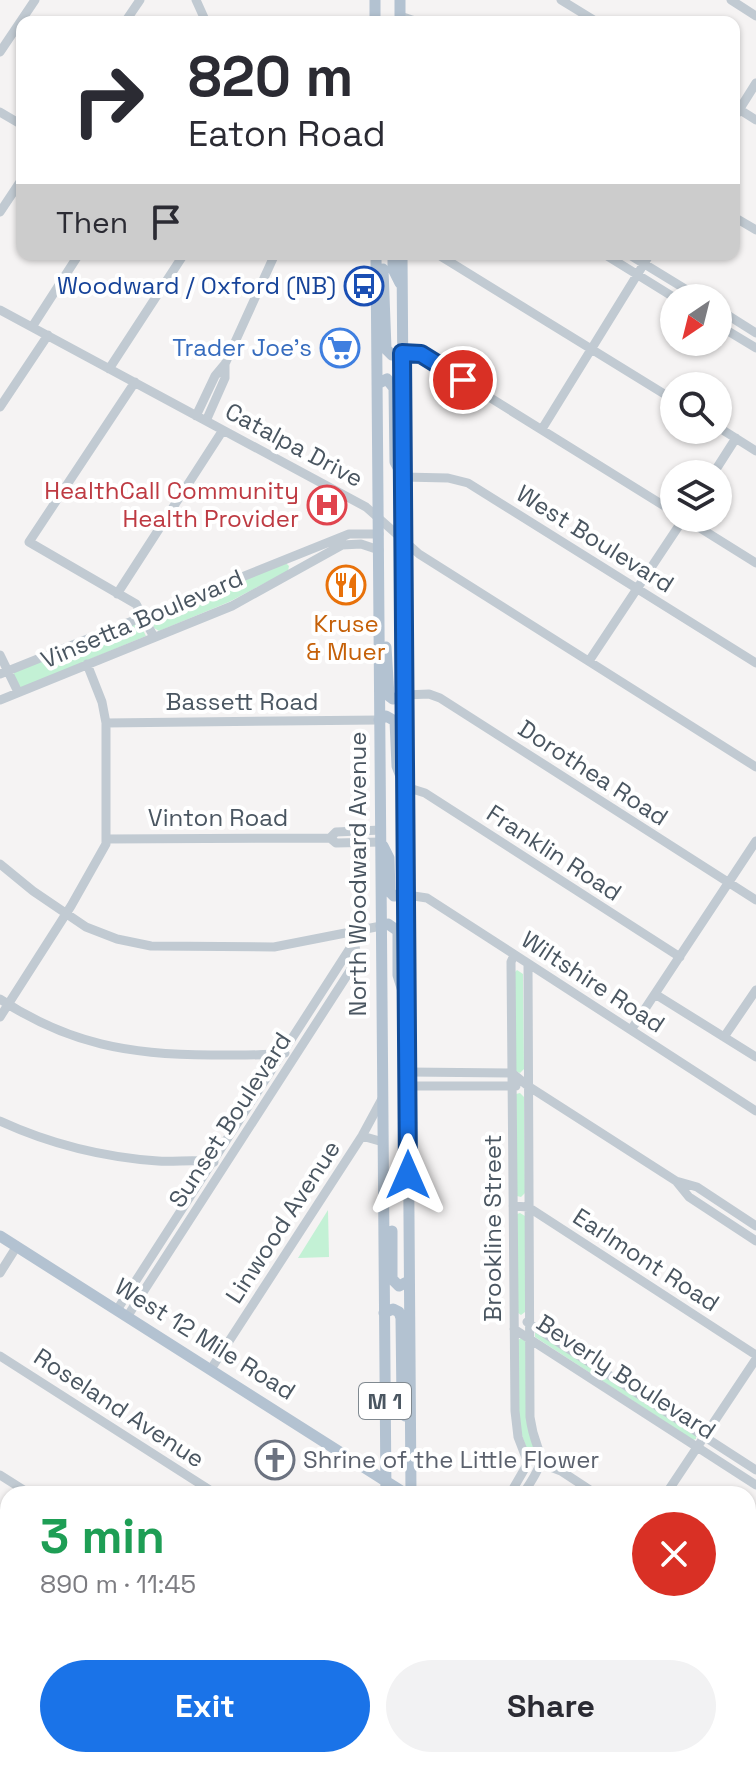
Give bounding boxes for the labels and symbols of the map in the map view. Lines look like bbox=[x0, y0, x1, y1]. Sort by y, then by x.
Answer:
bus stop icon: Woodward / Oxford (NB) bbox=[343, 265, 385, 307]
place label: Woodward / Oxford (NB) bbox=[57, 270, 336, 301]
north arrow bbox=[660, 284, 732, 356]
supermarket icon: Trader Joe's bbox=[319, 327, 361, 369]
place label: Trader Joe's bbox=[172, 332, 312, 363]
pin bbox=[429, 346, 497, 414]
street label: Catalpa Drive bbox=[220, 395, 369, 494]
place label: HealthCall Community Health Provider bbox=[44, 475, 299, 534]
street label: West Boulevard bbox=[511, 478, 680, 599]
hospital icon: HealthCall Community Health Provider bbox=[306, 484, 348, 526]
street label: Vinsetta Boulevard bbox=[36, 562, 247, 675]
restaurant icon: Kruse & Muer bbox=[325, 564, 367, 606]
place label: Kruse & Muer bbox=[306, 608, 386, 667]
street label: Bassett Road bbox=[166, 686, 318, 717]
street label: Dorothea Road bbox=[512, 713, 674, 833]
street label: North Woodward Avenue bbox=[342, 732, 373, 1016]
street label: Franklin Road bbox=[481, 797, 628, 908]
street label: Vinton Road bbox=[148, 802, 288, 833]
street label: Wiltshire Road bbox=[516, 924, 671, 1040]
street label: Sunset Boulevard bbox=[161, 1026, 298, 1213]
position arrow bbox=[366, 1133, 450, 1217]
street label: Linwood Avenue bbox=[218, 1134, 347, 1309]
street label: Brookline Street bbox=[477, 1134, 508, 1322]
street label: Earlmont Road bbox=[567, 1201, 725, 1318]
street label: West 12 Mile Road bbox=[109, 1271, 301, 1407]
street label: Beverly Boulevard bbox=[531, 1307, 722, 1446]
street label: Roseland Avenue bbox=[28, 1341, 210, 1474]
road number: M 1 bbox=[359, 1383, 411, 1419]
church icon: Shrine of the Little Flower bbox=[254, 1439, 296, 1481]
place label: Shrine of the Little Flower bbox=[303, 1444, 599, 1475]

